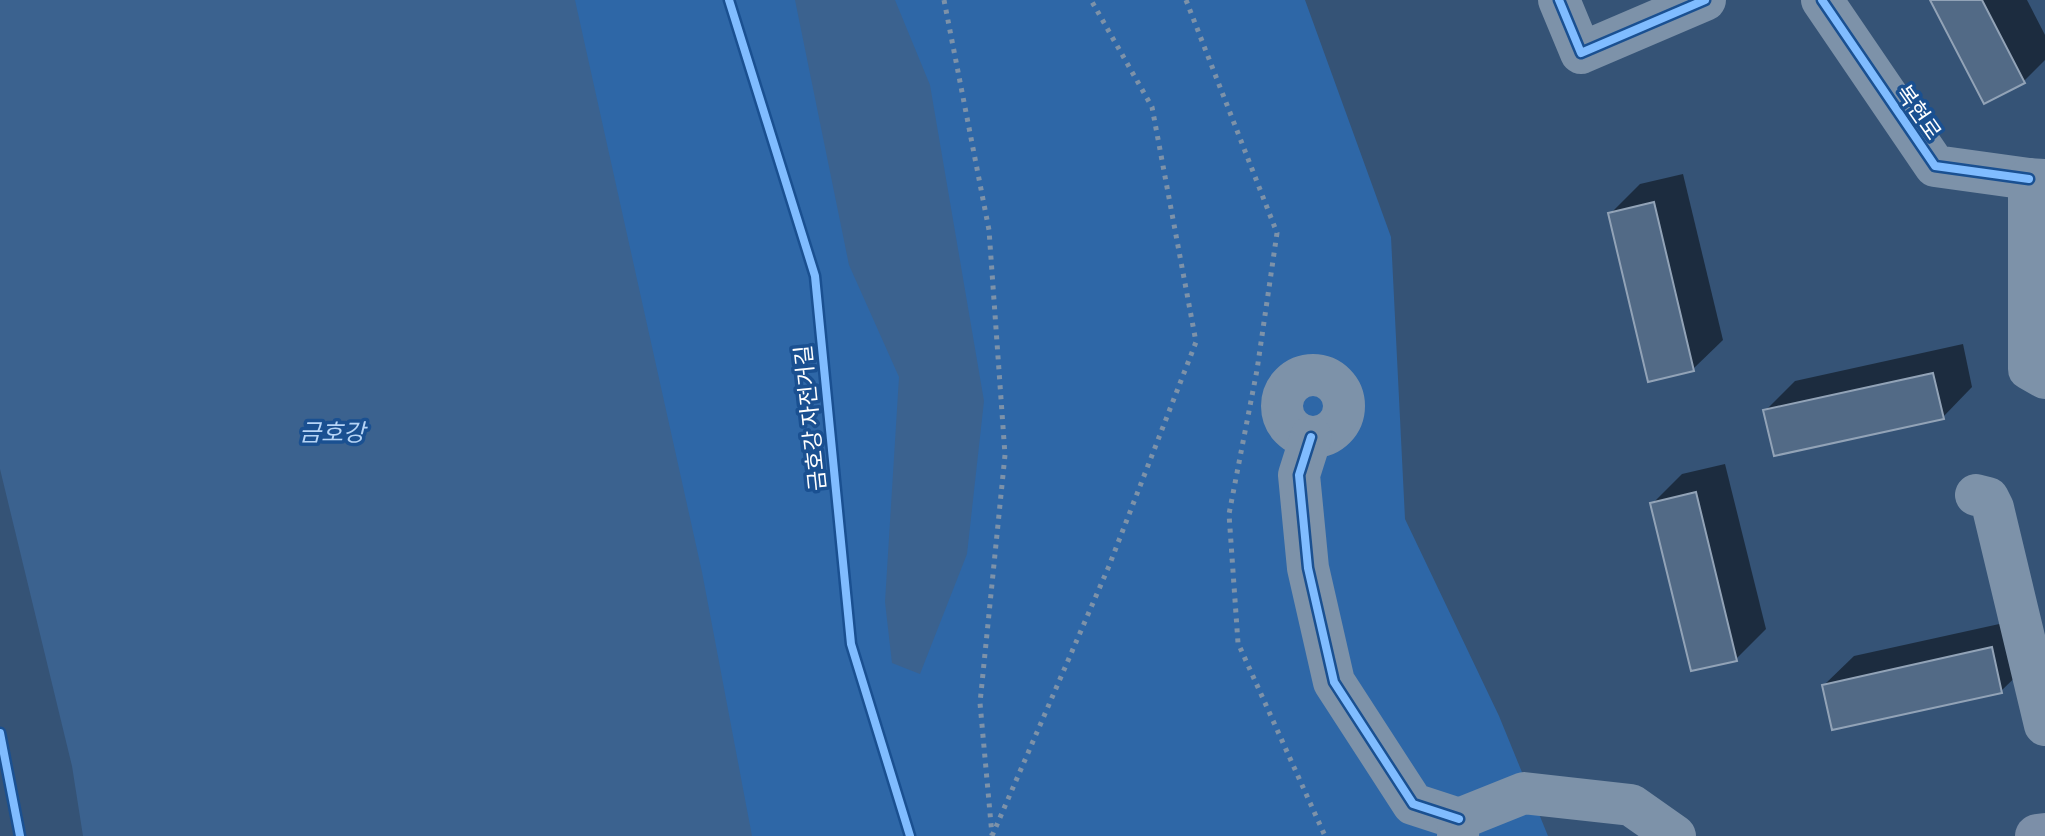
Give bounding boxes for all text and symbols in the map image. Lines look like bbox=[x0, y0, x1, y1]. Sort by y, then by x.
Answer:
street label: 복현로 bbox=[1890, 79, 1948, 145]
street label: 금호강 자전거길 bbox=[788, 344, 832, 492]
water label: 금호강 bbox=[299, 417, 368, 448]

